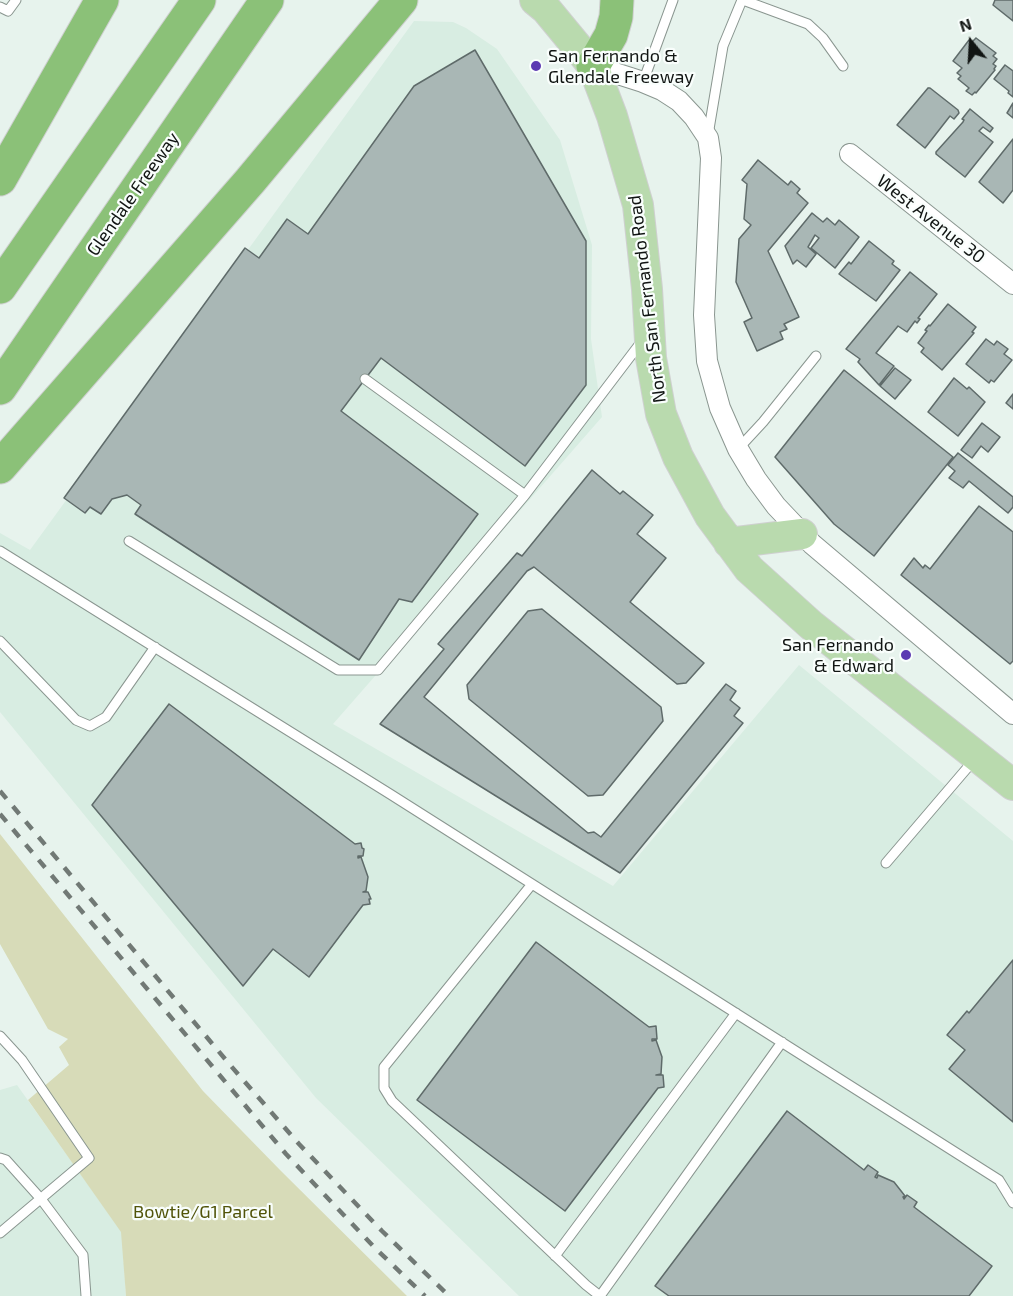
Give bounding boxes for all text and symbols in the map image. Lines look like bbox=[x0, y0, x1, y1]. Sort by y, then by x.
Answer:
north arrow bbox=[941, 12, 1001, 72]
text: N bbox=[957, 14, 974, 35]
place label: San Fernando & Glendale Freeway bbox=[548, 45, 694, 88]
marker: San Fernando & Glendale Freeway bbox=[529, 59, 543, 73]
street label: Glendale Freeway bbox=[82, 128, 184, 260]
street label: West Avenue 30 bbox=[872, 170, 990, 268]
street label: North San Fernando Road bbox=[624, 194, 670, 404]
place label: San Fernando & Edward bbox=[782, 634, 894, 676]
marker: San Fernando & Edward bbox=[899, 648, 913, 662]
park label: Bowtie/G1 Parcel bbox=[133, 1201, 273, 1223]

